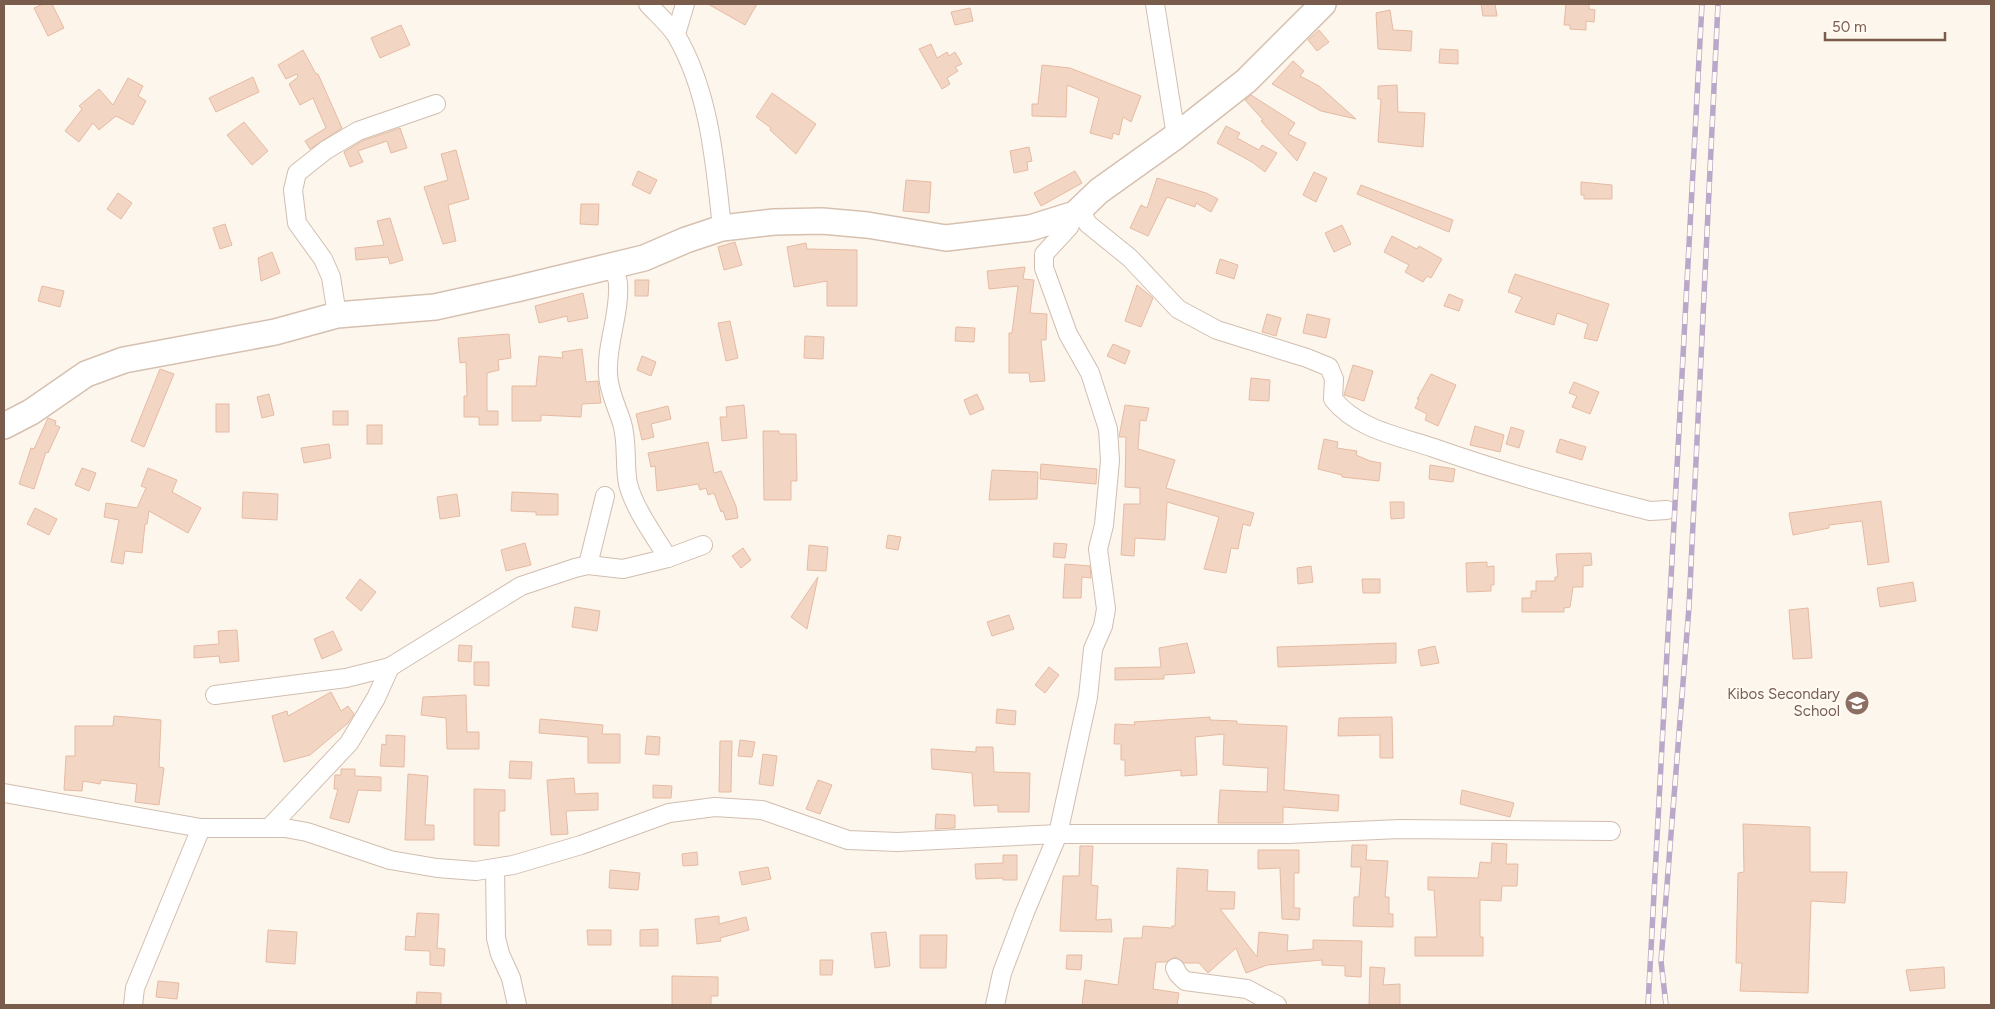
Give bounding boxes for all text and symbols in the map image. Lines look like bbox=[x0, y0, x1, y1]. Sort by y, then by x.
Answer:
scale bar bbox=[1825, 10, 1945, 42]
text: 50 m bbox=[1832, 18, 1867, 36]
place label: Kibos Secondary School bbox=[1727, 685, 1840, 720]
school or university icon: Kibos Secondary School bbox=[1844, 690, 1870, 716]

